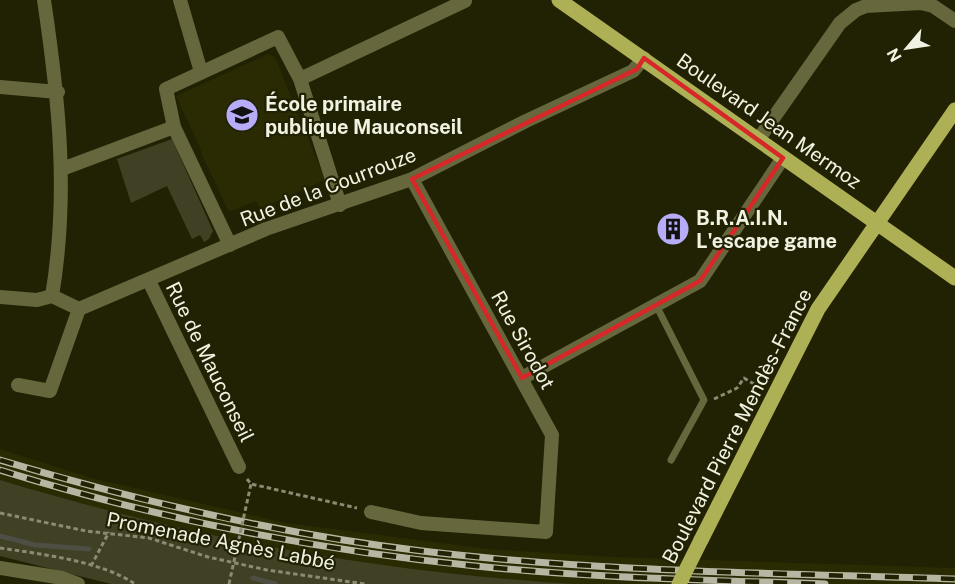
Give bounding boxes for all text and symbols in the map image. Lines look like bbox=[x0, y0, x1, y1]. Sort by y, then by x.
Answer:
north arrow bbox=[877, 18, 937, 78]
text: N bbox=[883, 45, 906, 65]
street label: Boulevard Jean Mermoz bbox=[672, 48, 866, 194]
place label: École primaire publique Mauconseil bbox=[265, 91, 463, 139]
school or university icon: École primaire publique Mauconseil bbox=[224, 97, 260, 133]
street label: Rue de la Courrouze bbox=[237, 142, 419, 232]
place label: B.R.A.I.N. L'escape game bbox=[696, 206, 837, 253]
building icon: B.R.A.I.N. L'escape game bbox=[655, 211, 691, 247]
street label: Rue de Mauconseil bbox=[161, 278, 259, 446]
street label: Boulevard Pierre Mendès-France bbox=[657, 285, 817, 567]
street label: Rue Sirodot bbox=[486, 286, 560, 394]
street label: Promenade Agnès Labbé bbox=[105, 507, 337, 575]

